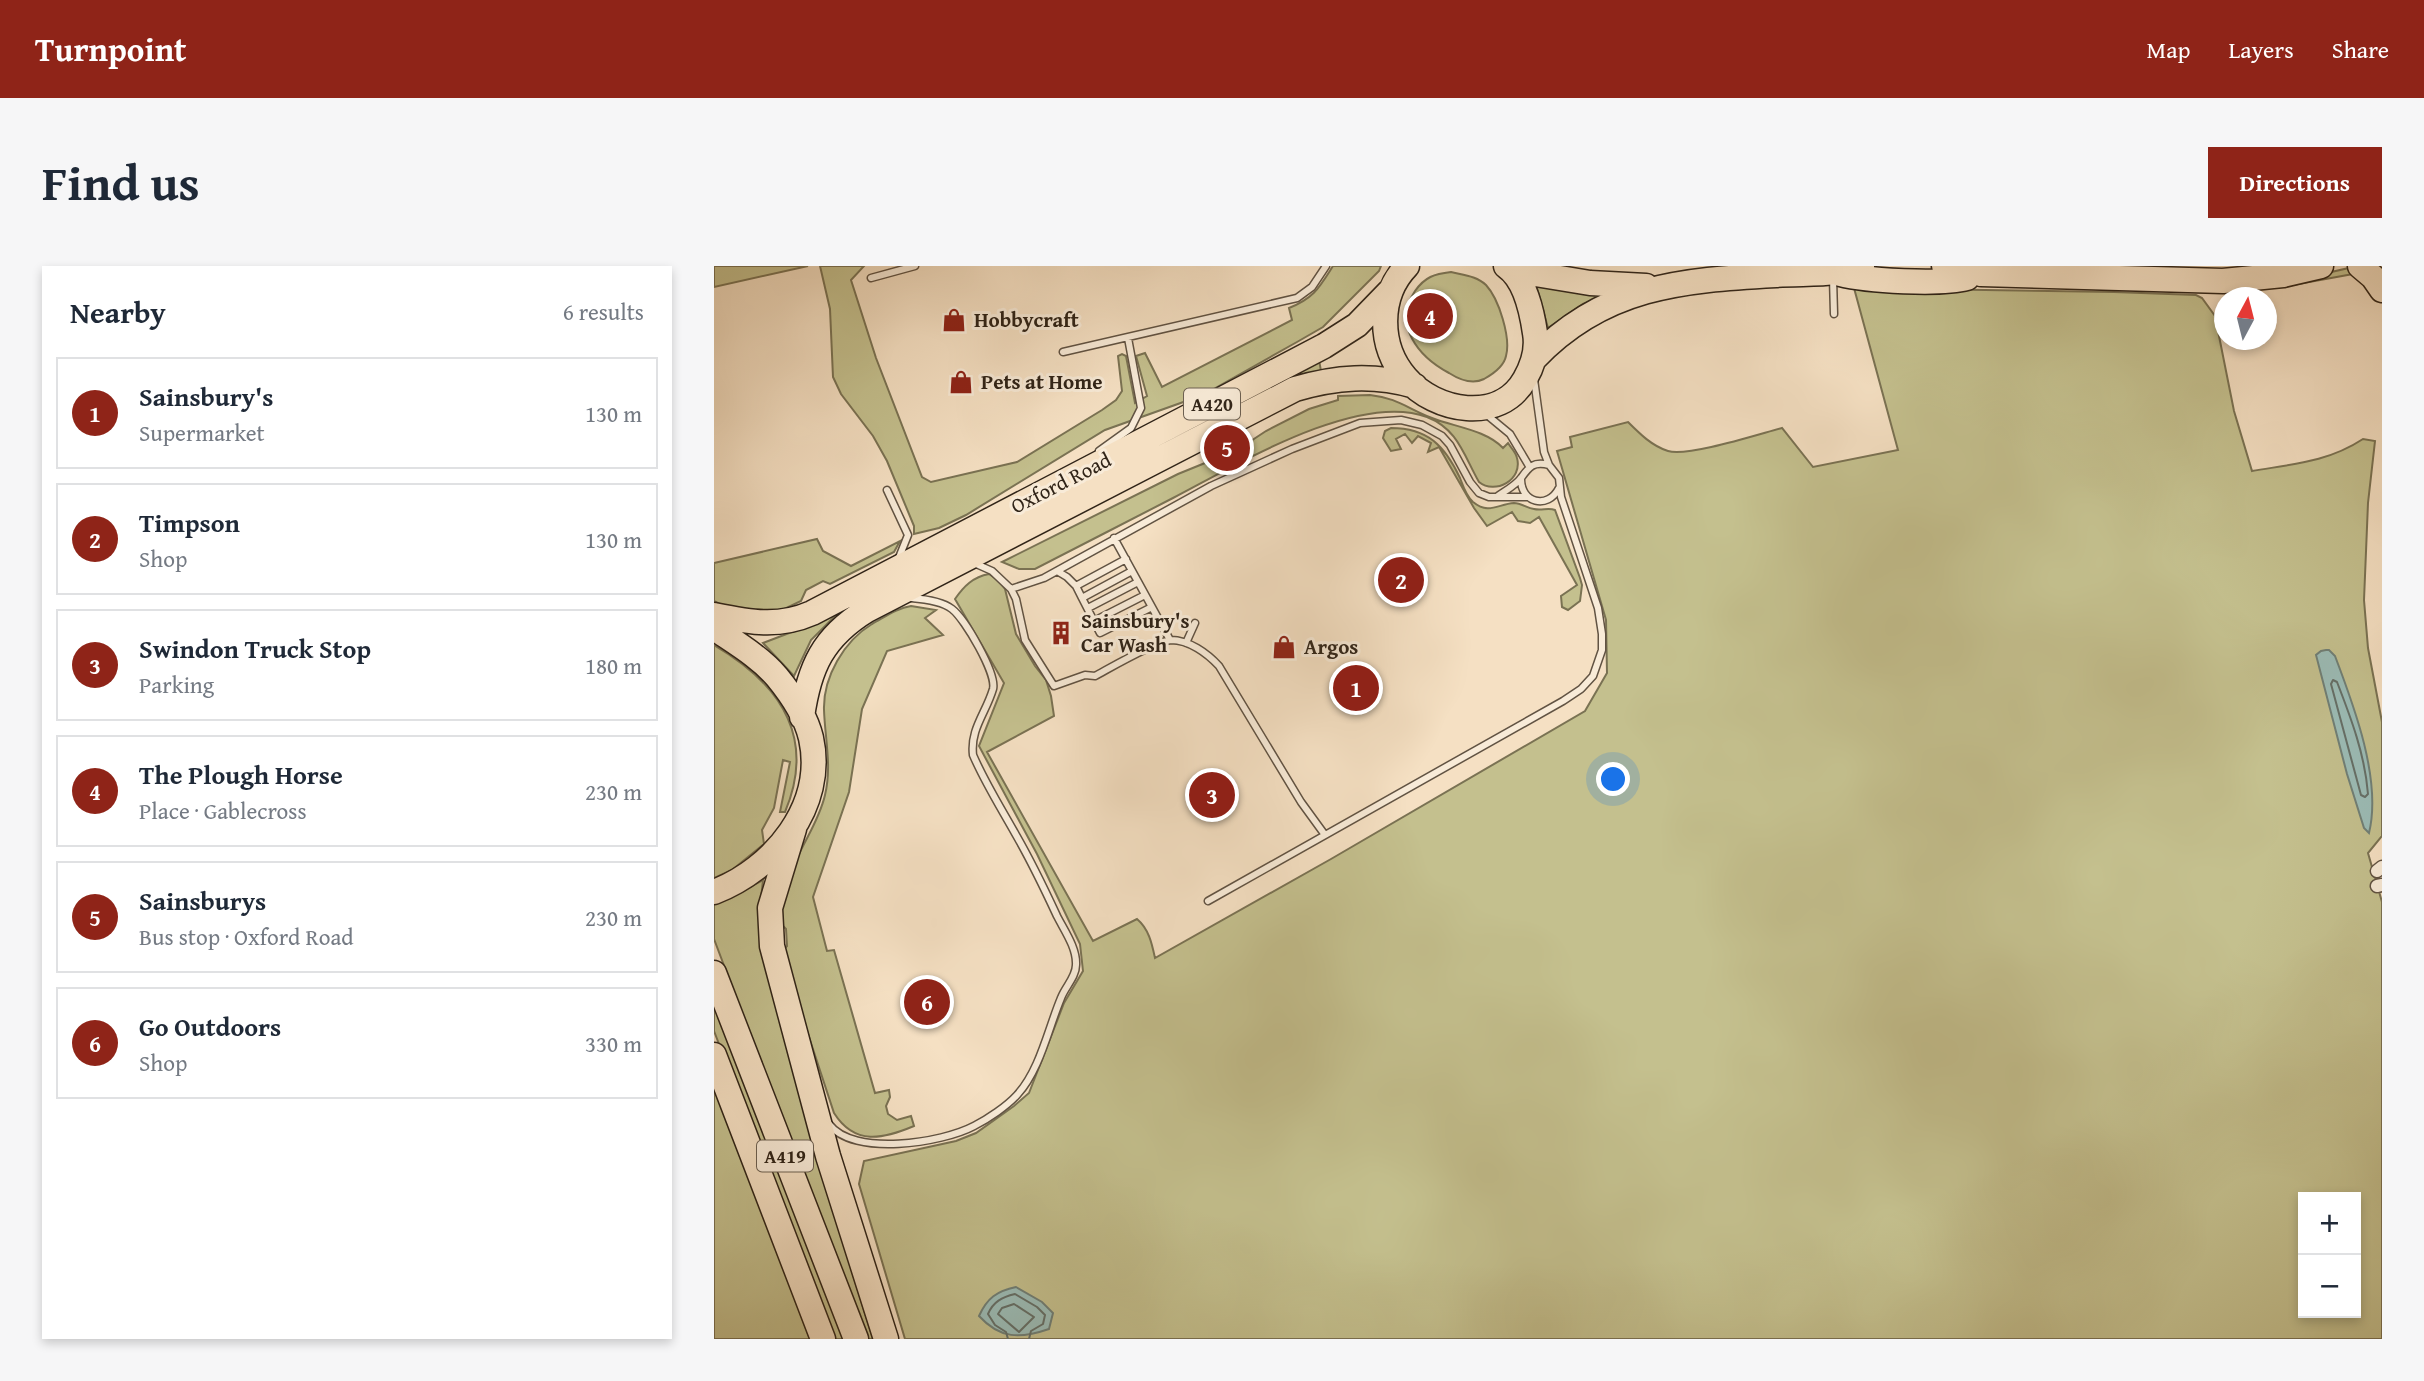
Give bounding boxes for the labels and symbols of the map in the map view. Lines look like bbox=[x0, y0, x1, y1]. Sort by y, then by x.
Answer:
north arrow bbox=[2214, 287, 2277, 350]
pin: 4 bbox=[1407, 290, 1453, 342]
place label: Hobbycraft bbox=[974, 304, 1079, 335]
shop icon: Hobbycraft bbox=[940, 306, 968, 334]
place label: Pets at Home bbox=[981, 366, 1103, 397]
shop icon: Pets at Home bbox=[947, 368, 975, 396]
road number: A420 bbox=[1184, 388, 1240, 420]
pin: 5 bbox=[1204, 422, 1250, 474]
street label: Oxford Road bbox=[1005, 444, 1117, 521]
pin: 2 bbox=[1378, 554, 1424, 606]
place label: Sainsbury's Car Wash bbox=[1081, 605, 1190, 660]
building icon: Sainsbury's Car Wash bbox=[1047, 619, 1075, 647]
place label: Argos bbox=[1304, 631, 1358, 662]
shop icon: Argos bbox=[1270, 633, 1298, 661]
pin: 1 bbox=[1333, 662, 1379, 714]
your location bbox=[1596, 762, 1630, 796]
pin: 3 bbox=[1189, 769, 1235, 821]
pin: 6 bbox=[904, 976, 950, 1028]
road number: A419 bbox=[757, 1140, 813, 1172]

